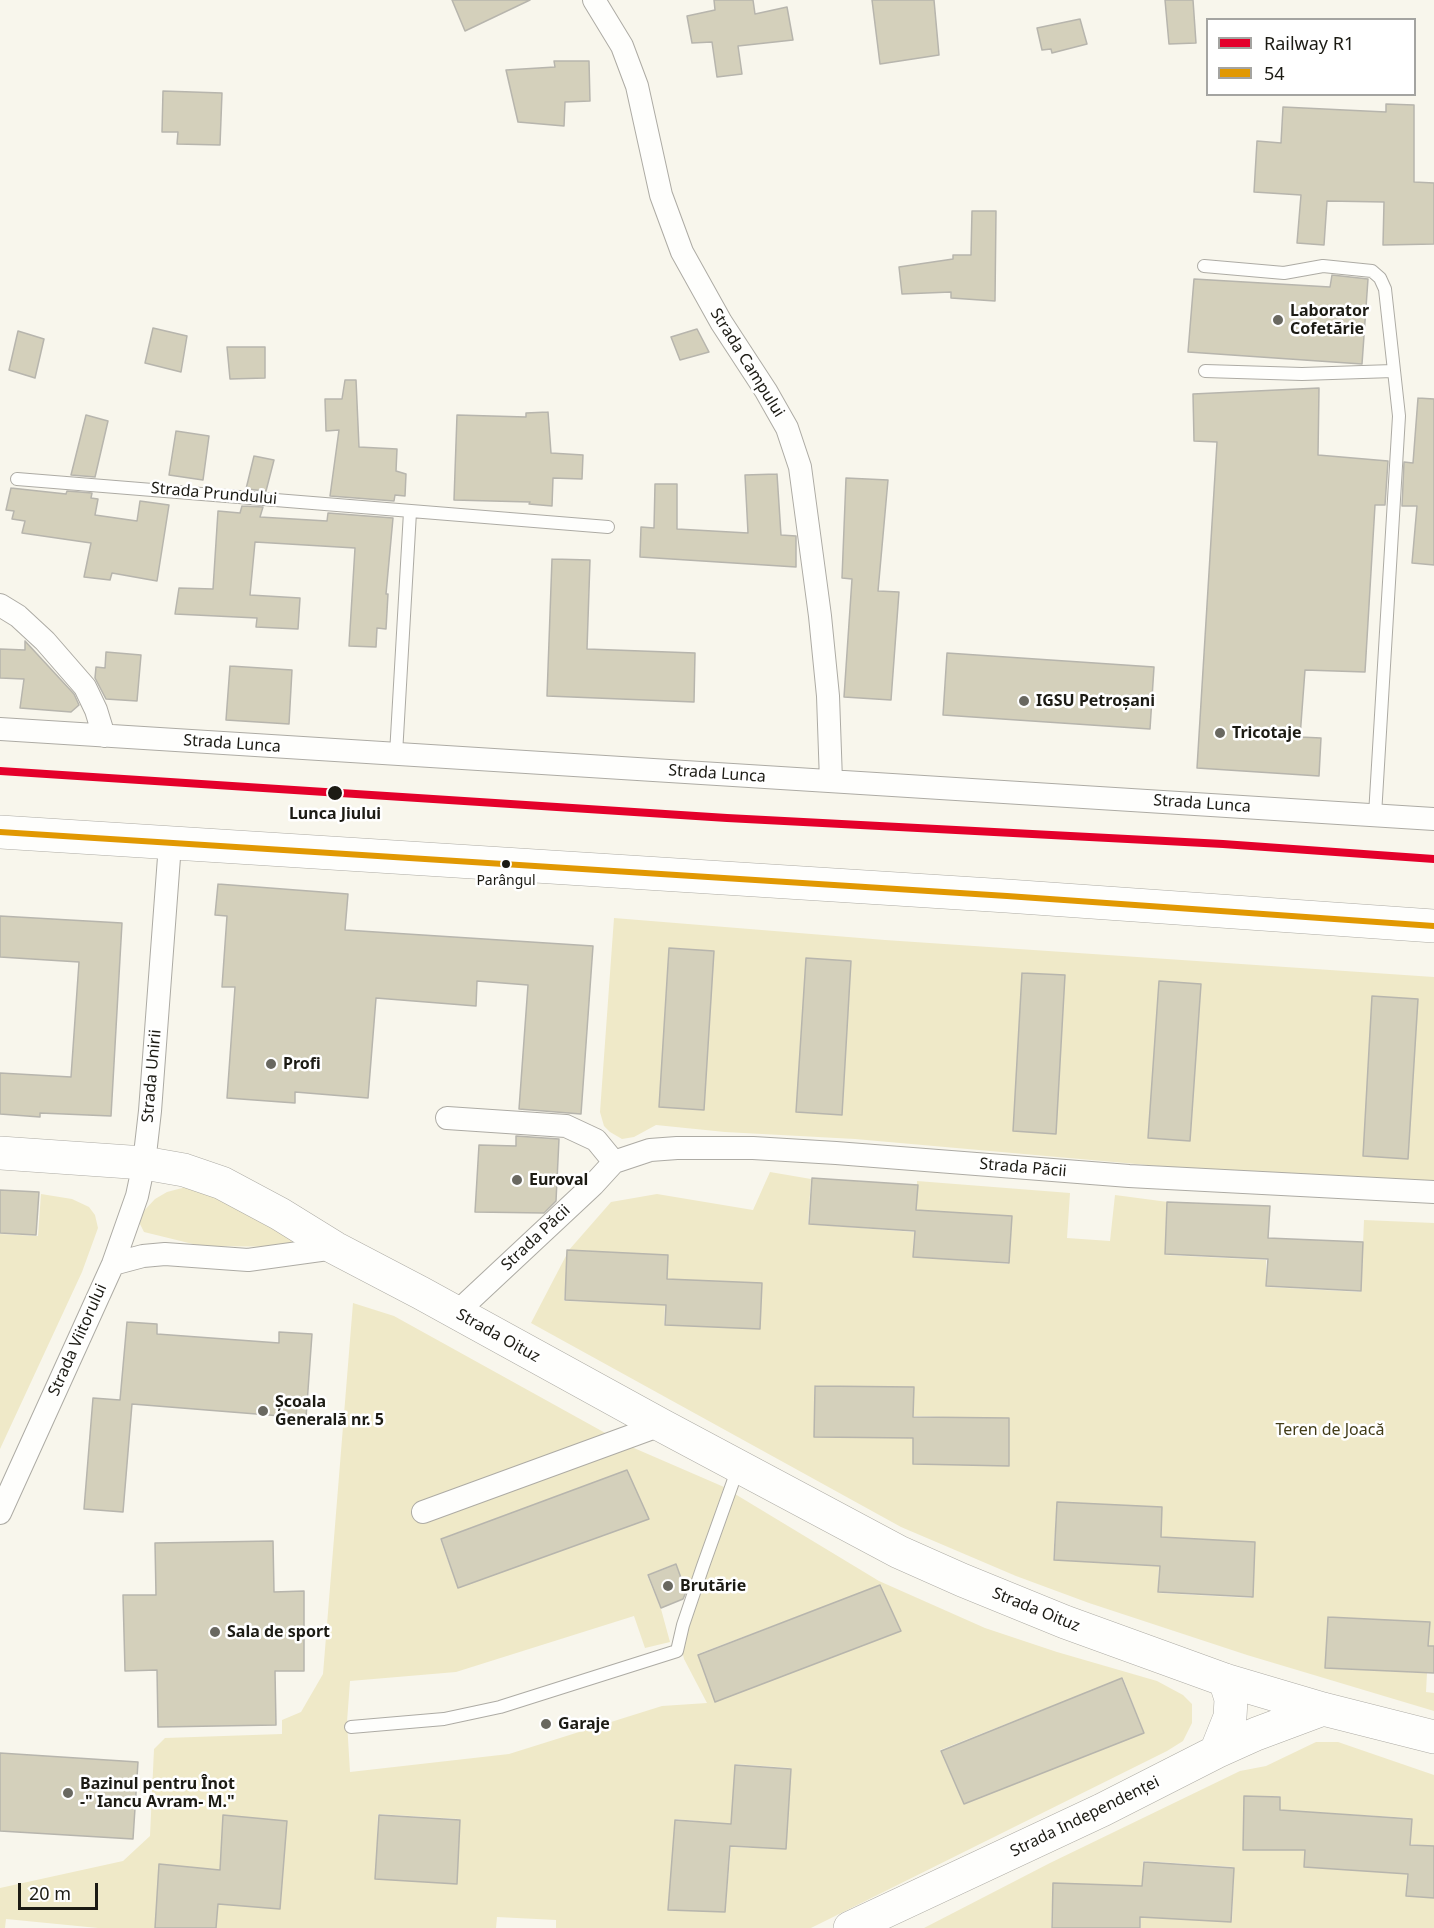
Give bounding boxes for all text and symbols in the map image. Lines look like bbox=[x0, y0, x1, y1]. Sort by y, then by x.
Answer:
legend bbox=[1206, 18, 1416, 96]
text: Railway R1 bbox=[1264, 31, 1354, 55]
text: 54 bbox=[1264, 61, 1285, 85]
place label: Laborator Cofetărie bbox=[1290, 301, 1369, 339]
street label: Strada Campului bbox=[706, 305, 788, 421]
marker: Laborator Cofetărie bbox=[1271, 313, 1285, 327]
street label: Strada Prundului bbox=[150, 479, 278, 509]
place label: IGSU Petroșani bbox=[1036, 691, 1155, 711]
marker: IGSU Petroșani bbox=[1017, 694, 1031, 708]
place label: Tricotaje bbox=[1232, 723, 1301, 743]
marker: Tricotaje bbox=[1213, 726, 1227, 740]
street label: Strada Lunca bbox=[183, 731, 281, 757]
street label: Strada Lunca bbox=[668, 761, 766, 787]
marker: Lunca Jiului bbox=[326, 784, 344, 802]
street label: Strada Lunca bbox=[1153, 791, 1251, 817]
place label: Lunca Jiului bbox=[289, 804, 381, 824]
marker: Parângul bbox=[500, 858, 512, 870]
place label: Parângul bbox=[476, 873, 536, 889]
street label: Strada Unirii bbox=[138, 1029, 166, 1123]
place label: Profi bbox=[283, 1054, 321, 1074]
marker: Profi bbox=[264, 1057, 278, 1071]
street label: Strada Păcii bbox=[979, 1155, 1067, 1181]
place label: Euroval bbox=[529, 1170, 588, 1190]
marker: Euroval bbox=[510, 1173, 524, 1187]
street label: Strada Păcii bbox=[497, 1201, 575, 1275]
street label: Strada Viitorului bbox=[45, 1281, 111, 1399]
street label: Strada Oituz bbox=[453, 1305, 543, 1367]
place label: Școala Generală nr. 5 bbox=[275, 1392, 384, 1430]
marker: Școala Generală nr. 5 bbox=[256, 1404, 270, 1418]
park label: Teren de Joacă bbox=[1276, 1420, 1384, 1440]
place label: Brutărie bbox=[680, 1576, 746, 1596]
marker: Brutărie bbox=[661, 1579, 675, 1593]
street label: Strada Oituz bbox=[989, 1584, 1083, 1636]
place label: Sala de sport bbox=[227, 1622, 330, 1642]
marker: Sala de sport bbox=[208, 1625, 222, 1639]
place label: Garaje bbox=[558, 1714, 610, 1734]
marker: Garaje bbox=[539, 1717, 553, 1731]
street label: Strada Independenței bbox=[1007, 1773, 1163, 1861]
place label: Bazinul pentru Înot -" Iancu Avram- M." bbox=[80, 1774, 235, 1812]
marker: Bazinul pentru Înot -" Iancu Avram- M." bbox=[61, 1786, 75, 1800]
scale bar bbox=[21, 1871, 100, 1909]
text: 20 m bbox=[29, 1881, 71, 1905]

